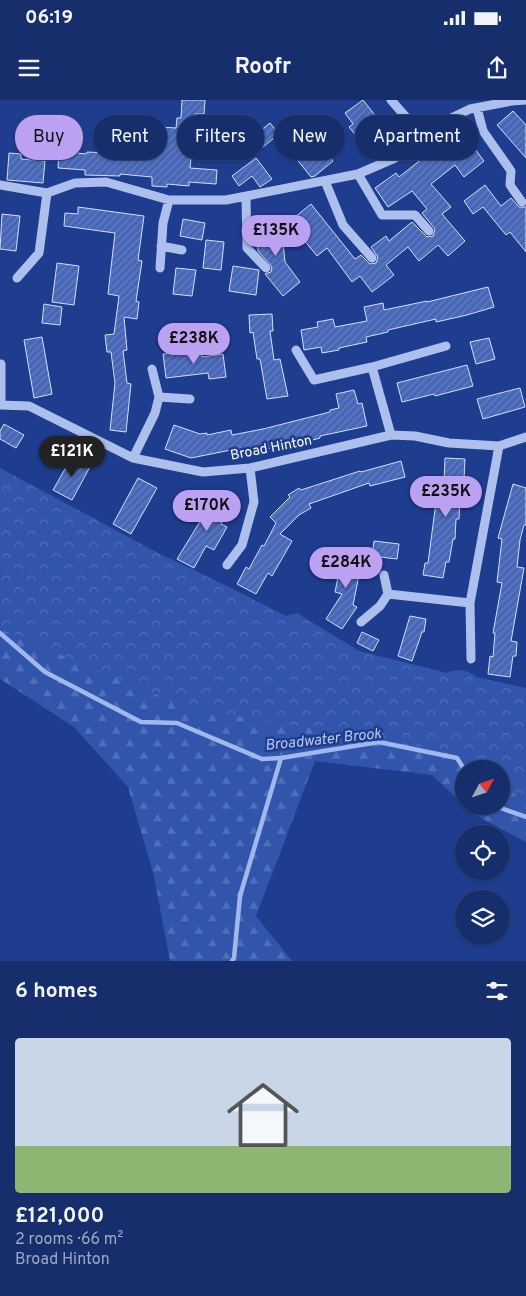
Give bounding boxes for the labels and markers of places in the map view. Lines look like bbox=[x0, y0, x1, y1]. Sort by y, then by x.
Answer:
pin: £135K bbox=[241, 214, 311, 257]
pin: £238K bbox=[159, 322, 229, 365]
pin: £121K bbox=[37, 436, 107, 478]
pin: £235K bbox=[411, 476, 481, 518]
pin: £170K bbox=[172, 490, 242, 532]
pin: £284K bbox=[311, 546, 381, 589]

